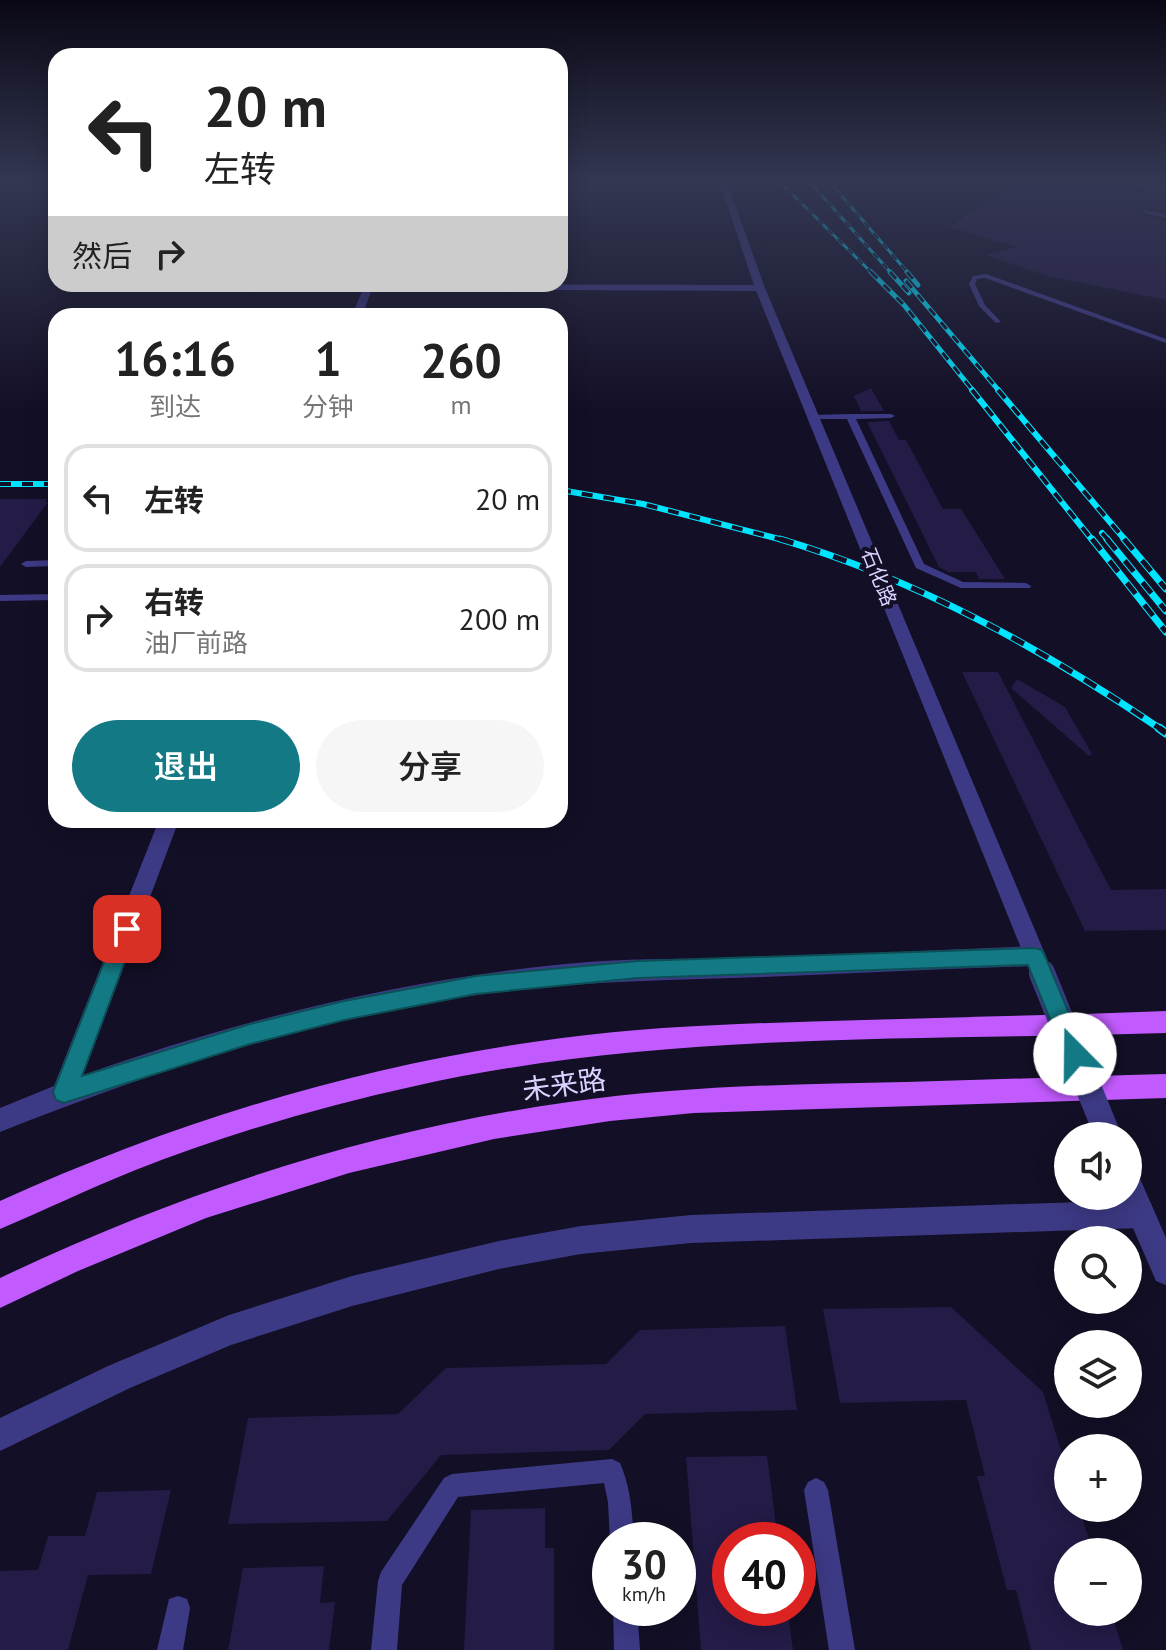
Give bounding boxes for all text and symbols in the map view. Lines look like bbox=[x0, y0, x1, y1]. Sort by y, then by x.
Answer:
text: 20 m bbox=[204, 70, 327, 142]
icon: left bbox=[72, 80, 176, 184]
text: 左转 bbox=[204, 145, 276, 192]
icon: right bbox=[148, 232, 192, 276]
text: 然后 bbox=[72, 236, 132, 275]
text: 16:16 bbox=[114, 327, 236, 389]
text: 1 bbox=[314, 327, 342, 389]
text: 260 bbox=[420, 329, 502, 391]
text: m bbox=[450, 388, 472, 421]
text: 到达 bbox=[149, 390, 201, 423]
text: 分钟 bbox=[302, 390, 354, 423]
icon: left bbox=[76, 476, 120, 520]
text: 20 m bbox=[475, 479, 540, 518]
text: 左转 bbox=[144, 480, 204, 519]
street label: 石化路 bbox=[856, 544, 902, 610]
text: 右转 bbox=[144, 582, 204, 621]
icon: right bbox=[76, 596, 120, 640]
text: 200 m bbox=[459, 599, 540, 638]
text: 油厂前路 bbox=[144, 626, 248, 659]
button: 退出 bbox=[72, 720, 300, 812]
button: 分享 bbox=[316, 720, 544, 812]
pin bbox=[93, 895, 161, 963]
icon: arrive bbox=[105, 907, 149, 951]
position arrow bbox=[1033, 1012, 1117, 1096]
street label: 未来路 bbox=[520, 1060, 608, 1108]
map controls bbox=[1054, 1122, 1142, 1626]
button: sound bbox=[1054, 1122, 1142, 1210]
button: search bbox=[1054, 1226, 1142, 1314]
button: layers bbox=[1054, 1330, 1142, 1418]
button: + bbox=[1054, 1434, 1142, 1522]
speed limit sign: 40 bbox=[712, 1522, 816, 1626]
text: 30 bbox=[621, 1538, 667, 1590]
button: − bbox=[1054, 1538, 1142, 1626]
text: km/h bbox=[622, 1581, 666, 1607]

